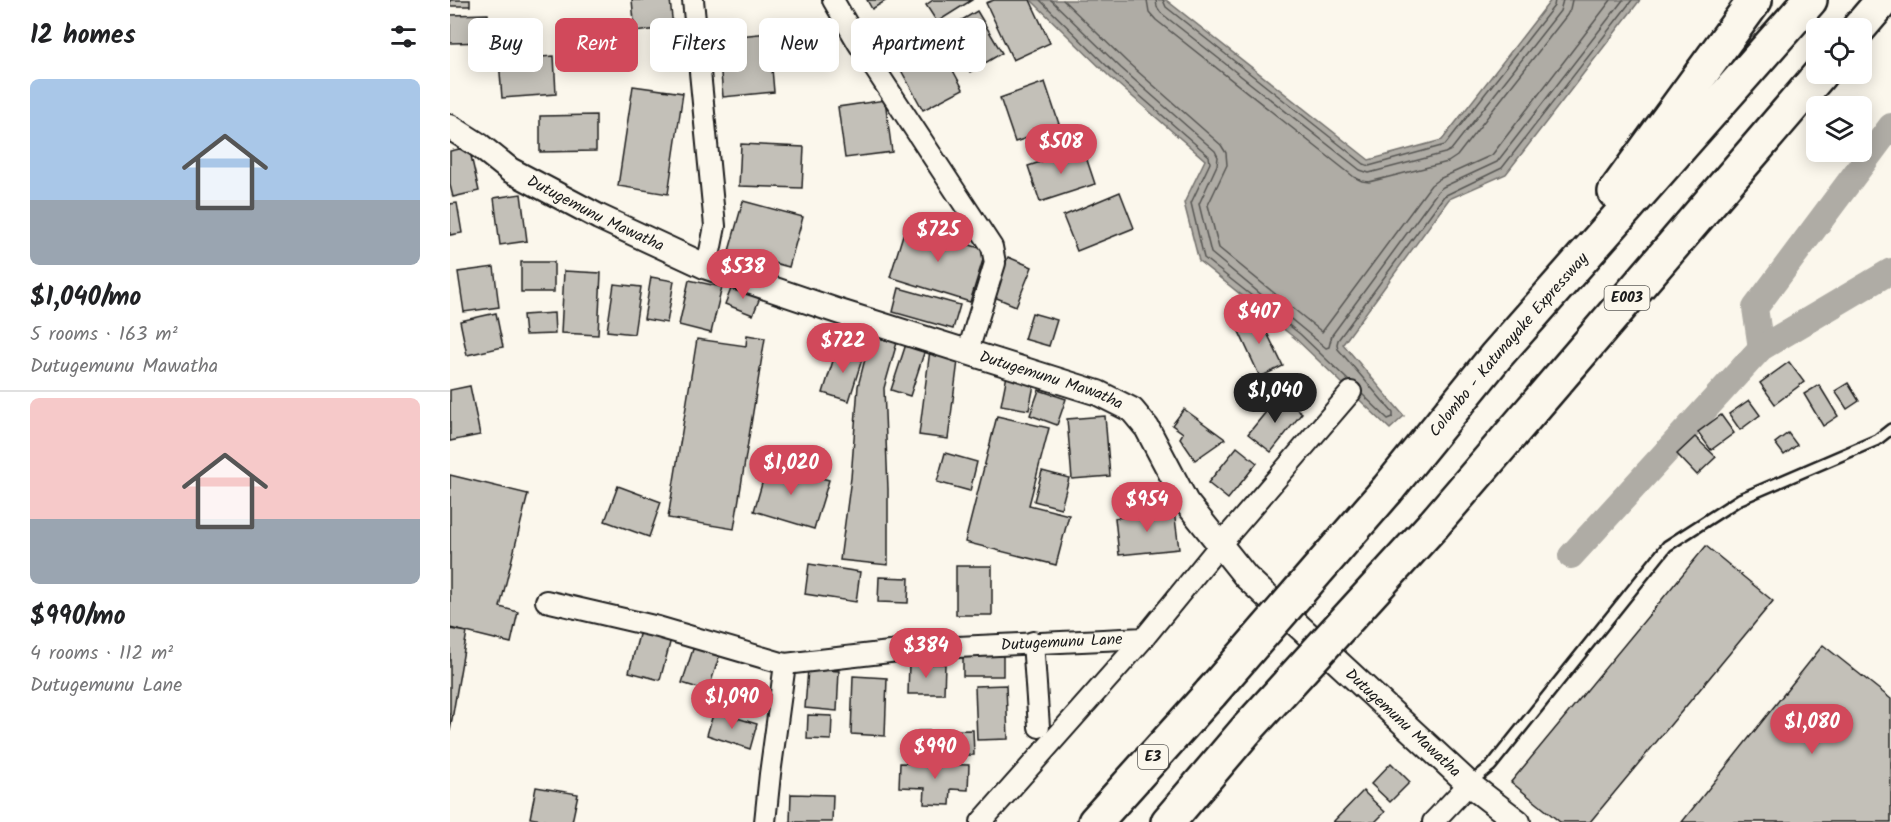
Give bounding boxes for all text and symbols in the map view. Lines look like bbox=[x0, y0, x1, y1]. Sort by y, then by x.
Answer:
text: 12 homes bbox=[30, 15, 136, 57]
chip: Buy bbox=[468, 18, 543, 72]
chip: Rent bbox=[555, 18, 638, 72]
chip: Filters bbox=[650, 18, 747, 72]
chip: New bbox=[759, 18, 839, 72]
chip: Apartment bbox=[851, 18, 986, 72]
map controls bbox=[1806, 18, 1872, 162]
button: locate bbox=[1806, 18, 1872, 84]
icon: filters bbox=[387, 20, 420, 53]
button: layers bbox=[1806, 96, 1872, 162]
icon: home bbox=[171, 118, 279, 226]
pin: $508 bbox=[1025, 124, 1097, 175]
text: $508 bbox=[1039, 127, 1083, 159]
street label: Dutugemunu Mawatha bbox=[523, 169, 668, 258]
pin: $725 bbox=[902, 212, 974, 263]
text: $725 bbox=[916, 215, 960, 247]
street label: Colombo - Katunayake Expressway bbox=[1423, 247, 1595, 442]
pin: $538 bbox=[707, 249, 779, 300]
text: $538 bbox=[721, 252, 765, 284]
text: $1,040/mo bbox=[30, 277, 141, 319]
road number: E003 bbox=[1604, 286, 1650, 310]
pin: $407 bbox=[1223, 294, 1295, 345]
text: $407 bbox=[1238, 297, 1280, 329]
text: 5 rooms · 163 m² bbox=[30, 319, 178, 351]
pin: $722 bbox=[807, 323, 879, 374]
text: $722 bbox=[821, 326, 865, 358]
street label: Dutugemunu Mawatha bbox=[976, 344, 1128, 416]
text: Dutugemunu Mawatha bbox=[30, 351, 218, 383]
pin: $1,040 bbox=[1226, 373, 1324, 424]
text: $1,040 bbox=[1248, 376, 1302, 408]
icon: home bbox=[171, 437, 279, 545]
pin: $1,020 bbox=[742, 445, 840, 496]
text: $1,020 bbox=[763, 448, 819, 480]
pin: $954 bbox=[1111, 482, 1183, 533]
text: $954 bbox=[1126, 485, 1168, 517]
text: $990/mo bbox=[30, 596, 126, 638]
street label: Dutugemunu Lane bbox=[1000, 627, 1123, 657]
pin: $384 bbox=[890, 628, 962, 679]
text: $384 bbox=[903, 631, 949, 663]
text: 4 rooms · 112 m² bbox=[30, 638, 173, 670]
street label: Dutugemunu Mawatha bbox=[1339, 663, 1467, 783]
text: Dutugemunu Lane bbox=[30, 670, 182, 702]
pin: $1,090 bbox=[683, 679, 781, 730]
text: $1,090 bbox=[705, 682, 759, 714]
pin: $1,080 bbox=[1763, 704, 1861, 755]
text: $1,080 bbox=[1784, 707, 1840, 739]
pin: $990 bbox=[899, 729, 971, 780]
text: $990 bbox=[914, 732, 956, 764]
road number: E3 bbox=[1138, 745, 1168, 769]

